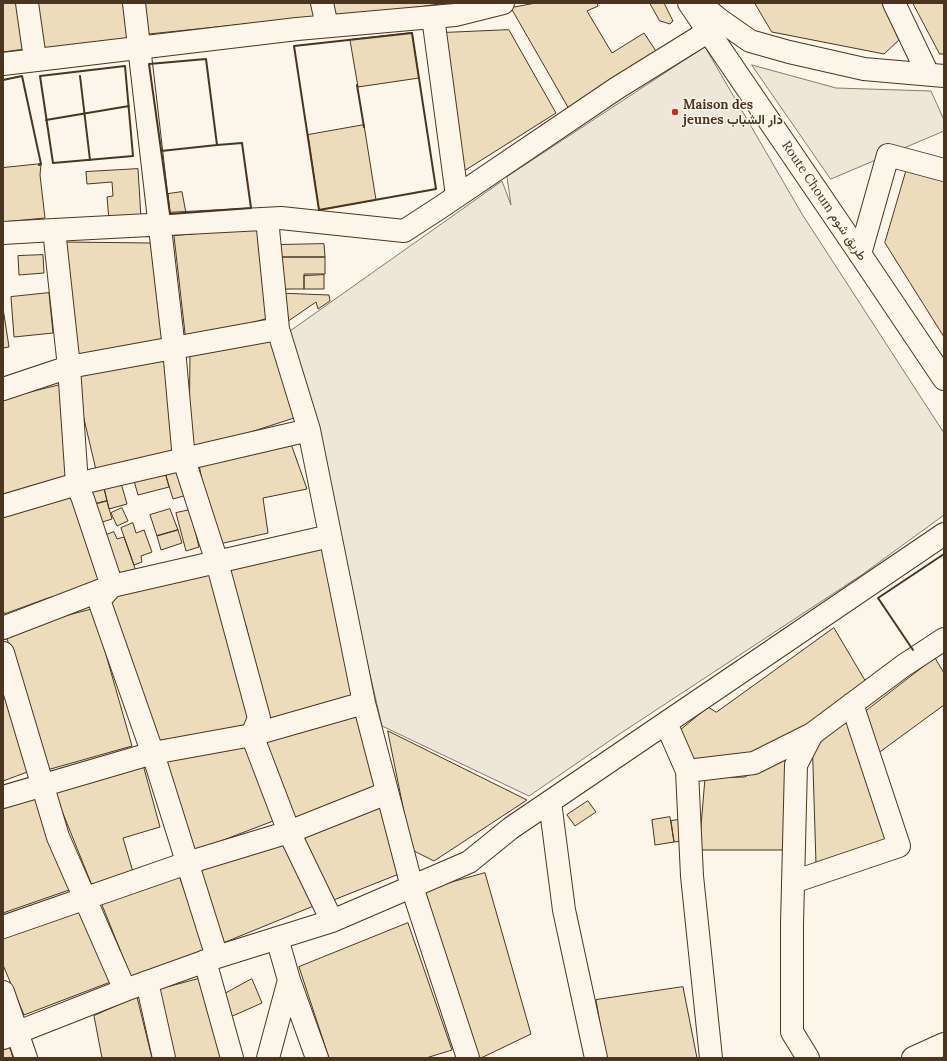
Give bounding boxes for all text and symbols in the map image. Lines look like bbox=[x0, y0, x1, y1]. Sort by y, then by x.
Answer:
place label: Maison des jeunes دار الشباب bbox=[683, 97, 783, 128]
marker: Maison des jeunes دار الشباب bbox=[670, 107, 680, 117]
street label: Route Choum طريق شوم bbox=[778, 138, 870, 264]

